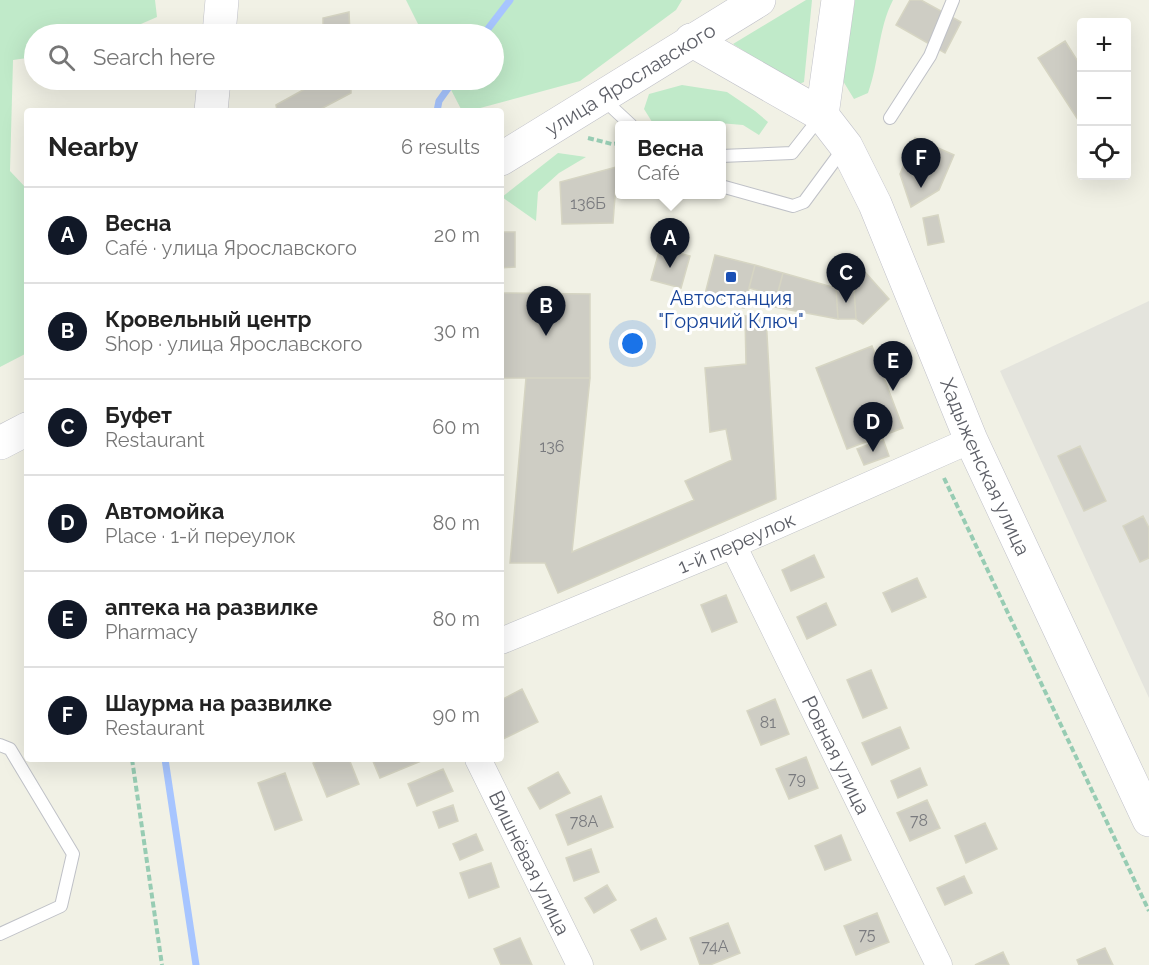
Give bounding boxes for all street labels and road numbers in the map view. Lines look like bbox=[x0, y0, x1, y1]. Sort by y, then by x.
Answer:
street label: улица Ярославского bbox=[541, 18, 720, 141]
street label: Хадыженская улица bbox=[935, 375, 1035, 559]
street label: 1-й переулок bbox=[674, 507, 799, 579]
street label: Ровная улица bbox=[797, 692, 875, 818]
street label: Вишнёвая улица bbox=[484, 787, 575, 939]

